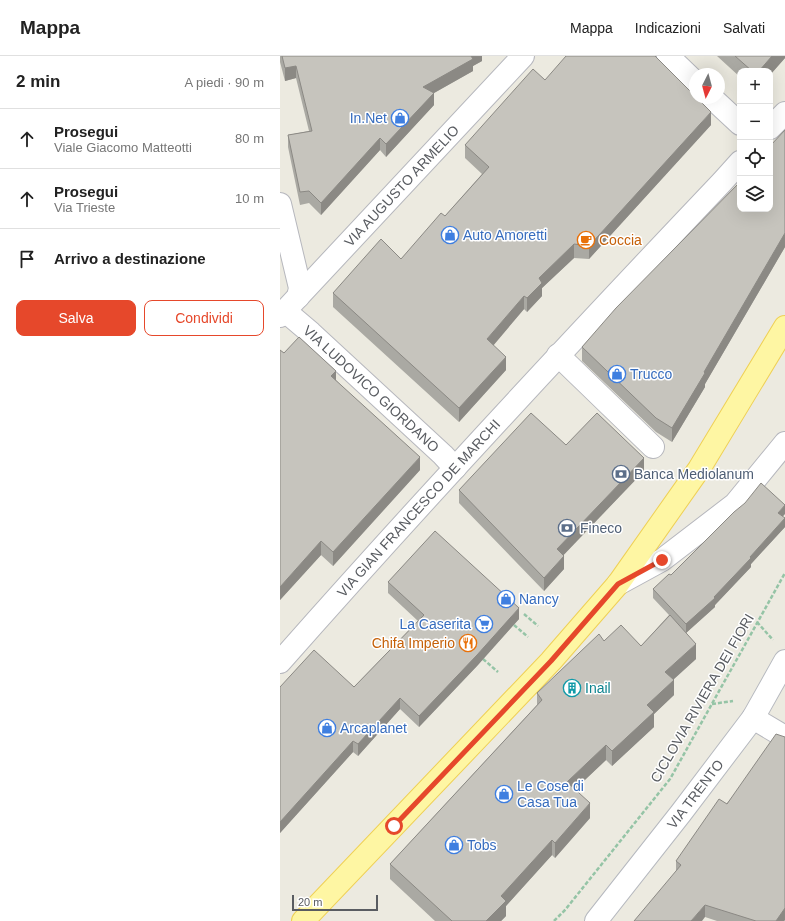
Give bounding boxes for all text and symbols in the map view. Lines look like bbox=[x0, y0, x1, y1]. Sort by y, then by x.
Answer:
text: Mappa bbox=[20, 17, 80, 38]
text: Mappa bbox=[570, 20, 613, 36]
text: Indicazioni bbox=[635, 20, 701, 36]
text: Salvati bbox=[723, 20, 765, 36]
north arrow bbox=[689, 68, 725, 104]
map controls bbox=[737, 68, 773, 212]
button: + bbox=[737, 68, 773, 104]
text: 2 min bbox=[16, 72, 60, 91]
text: A piedi · 90 m bbox=[185, 75, 264, 90]
button: − bbox=[737, 104, 773, 140]
shop icon: In.Net bbox=[390, 108, 410, 128]
place label: In.Net bbox=[350, 110, 387, 126]
street label: VIA AUGUSTO ARMELIO bbox=[341, 122, 462, 250]
text: Prosegui bbox=[54, 123, 118, 140]
icon: ahead bbox=[16, 128, 38, 150]
text: 80 m bbox=[235, 131, 264, 146]
text: Viale Giacomo Matteotti bbox=[54, 140, 192, 155]
button: locate bbox=[737, 140, 773, 176]
button: layers bbox=[737, 176, 773, 212]
text: Prosegui bbox=[54, 183, 118, 200]
icon: ahead bbox=[16, 188, 38, 210]
text: 10 m bbox=[235, 191, 264, 206]
text: Via Trieste bbox=[54, 200, 115, 215]
shop icon: Auto Amoretti bbox=[440, 225, 460, 245]
place label: Auto Amoretti bbox=[463, 227, 547, 243]
cafe icon: Coccia bbox=[576, 230, 596, 250]
place label: Coccia bbox=[599, 232, 642, 248]
icon: arrive bbox=[16, 248, 38, 270]
text: Arrivo a destinazione bbox=[54, 250, 206, 267]
button: Salva bbox=[16, 300, 136, 336]
button: Condividi bbox=[144, 300, 264, 336]
street label: VIA LUDOVICO GIORDANO bbox=[300, 322, 442, 455]
shop icon: Trucco bbox=[607, 364, 627, 384]
place label: Trucco bbox=[630, 366, 672, 382]
street label: VIA GIAN FRANCESCO DE MARCHI bbox=[334, 416, 503, 600]
bank icon: Banca Mediolanum bbox=[611, 464, 631, 484]
place label: Banca Mediolanum bbox=[634, 466, 754, 482]
bank icon: Fineco bbox=[557, 518, 577, 538]
place label: Fineco bbox=[580, 520, 622, 536]
route end bbox=[653, 551, 671, 569]
shop icon: Nancy bbox=[496, 589, 516, 609]
place label: Nancy bbox=[519, 591, 559, 607]
street label: CICLOVIA RIVIERA DEI FIORI bbox=[647, 611, 757, 785]
supermarket icon: La Caserita bbox=[474, 614, 494, 634]
place label: La Caserita bbox=[399, 616, 471, 632]
restaurant icon: Chifa Imperio bbox=[458, 633, 478, 653]
place label: Chifa Imperio bbox=[372, 635, 455, 651]
building icon: Inail bbox=[562, 678, 582, 698]
place label: Inail bbox=[585, 680, 611, 696]
shop icon: Arcaplanet bbox=[317, 718, 337, 738]
place label: Arcaplanet bbox=[340, 720, 407, 736]
street label: VIA TRENTO bbox=[664, 756, 727, 832]
place label: Le Cose di Casa Tua bbox=[517, 778, 584, 810]
shop icon: Le Cose di Casa Tua bbox=[494, 784, 514, 804]
route start bbox=[385, 817, 403, 835]
shop icon: Tobs bbox=[444, 835, 464, 855]
place label: Tobs bbox=[467, 837, 497, 853]
scale bar bbox=[292, 893, 378, 912]
text: 20 m bbox=[298, 896, 322, 908]

